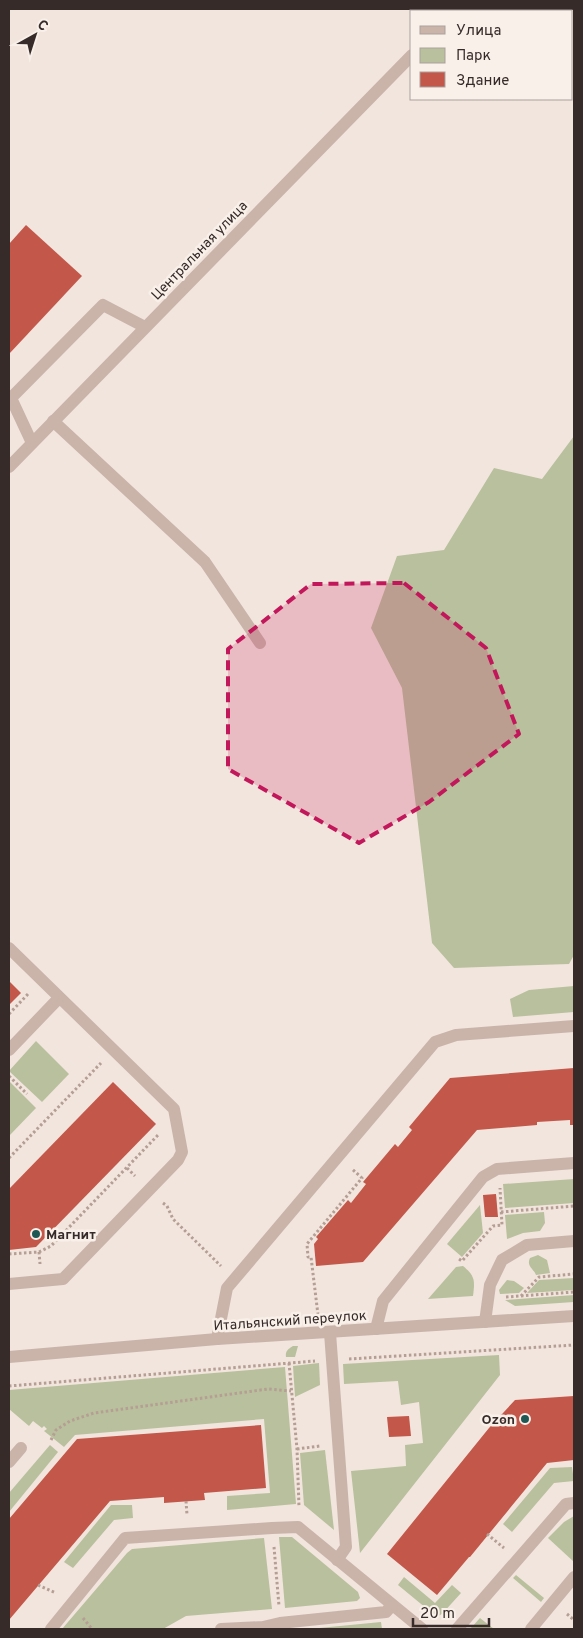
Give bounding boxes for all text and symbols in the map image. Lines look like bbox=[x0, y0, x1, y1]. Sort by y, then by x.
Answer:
north arrow bbox=[10, 10, 60, 60]
legend bbox=[410, 10, 573, 100]
text: С bbox=[33, 17, 51, 36]
text: Улица bbox=[456, 22, 501, 41]
text: Парк bbox=[456, 47, 491, 66]
text: Здание bbox=[456, 72, 509, 91]
street label: Центральная улица bbox=[148, 198, 252, 304]
place label: Магнит bbox=[46, 1227, 96, 1244]
marker: Магнит bbox=[30, 1228, 42, 1240]
street label: Итальянский переулок bbox=[213, 1308, 367, 1335]
place label: Ozon bbox=[482, 1412, 515, 1429]
marker: Ozon bbox=[519, 1413, 531, 1425]
scale bar bbox=[413, 1596, 489, 1628]
text: 20 m bbox=[420, 1605, 455, 1624]

